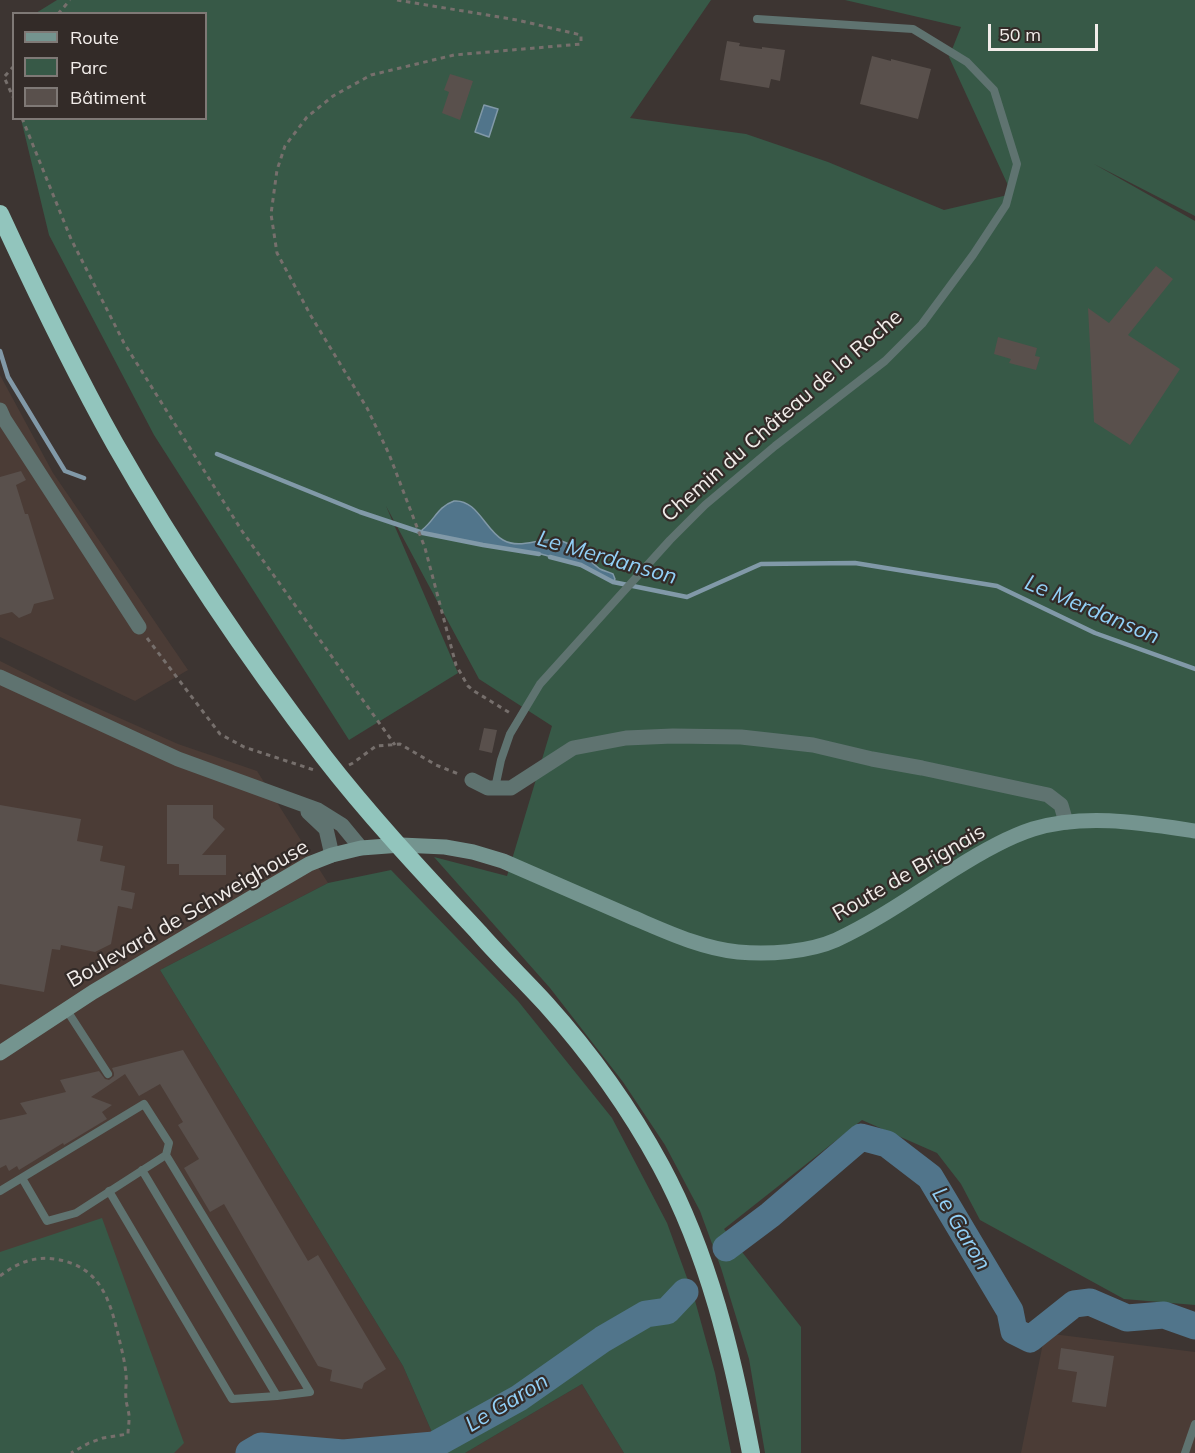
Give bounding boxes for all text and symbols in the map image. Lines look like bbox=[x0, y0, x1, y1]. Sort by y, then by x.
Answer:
legend bbox=[12, 12, 207, 120]
scale bar bbox=[991, 12, 1100, 50]
text: 50 m bbox=[999, 23, 1041, 46]
text: Route bbox=[70, 26, 119, 49]
text: Parc bbox=[70, 56, 107, 79]
text: Bâtiment bbox=[70, 86, 146, 109]
street label: Chemin du Château de la Roche bbox=[657, 305, 907, 527]
water label: Le Merdanson bbox=[534, 525, 680, 591]
water label: Le Merdanson bbox=[1021, 570, 1163, 650]
street label: Route de Brignais bbox=[828, 819, 990, 927]
street label: Boulevard de Schweighouse bbox=[63, 834, 313, 994]
water label: Le Garon bbox=[926, 1183, 996, 1275]
water label: Le Garon bbox=[461, 1368, 553, 1438]

